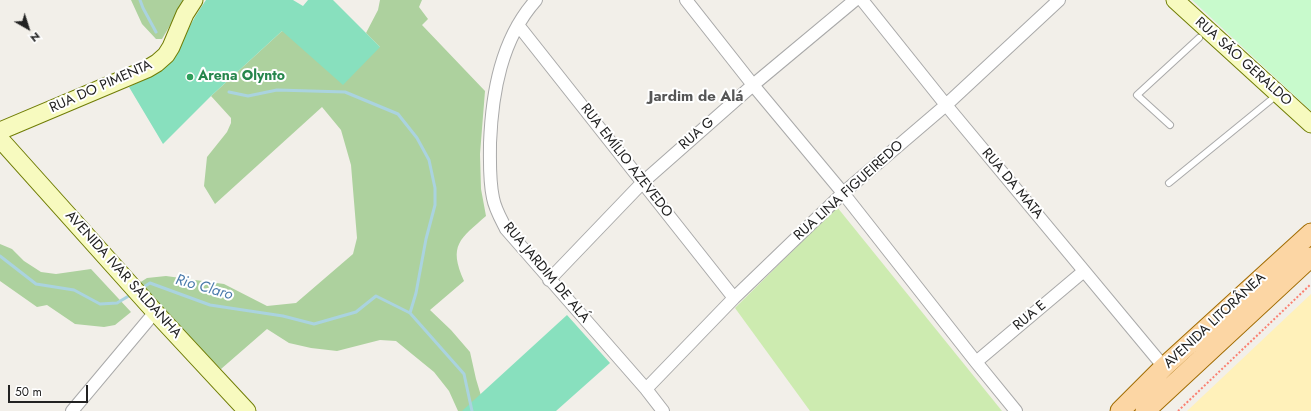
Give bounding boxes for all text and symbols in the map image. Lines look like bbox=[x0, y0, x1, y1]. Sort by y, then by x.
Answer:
north arrow bbox=[8, 8, 48, 48]
street label: RUA SÃO GERALDO bbox=[1191, 14, 1295, 110]
text: N bbox=[27, 28, 44, 46]
street label: RUA DO PIMENTA bbox=[47, 57, 155, 117]
place label: Arena Olynto bbox=[198, 69, 285, 85]
marker: Arena Olynto bbox=[185, 72, 195, 82]
district label: Jardim de Alá bbox=[649, 88, 743, 106]
street label: RUA EMÍLIO AZEVEDO bbox=[576, 101, 676, 221]
street label: RUA G bbox=[676, 114, 718, 154]
street label: RUA LINA FIGUEIREDO bbox=[791, 137, 907, 245]
street label: RUA DA MATA bbox=[978, 145, 1046, 223]
street label: AVENIDA IVAR SALDANHA bbox=[61, 208, 185, 342]
street label: RUA JARDIM DE ALÁ bbox=[499, 219, 593, 327]
street label: AVENIDA LITORÂNEA bbox=[1161, 269, 1269, 373]
water label: Rio Claro bbox=[173, 271, 235, 305]
street label: RUA E bbox=[1010, 297, 1050, 335]
scale bar bbox=[10, 377, 90, 403]
text: 50 m bbox=[15, 383, 42, 401]

